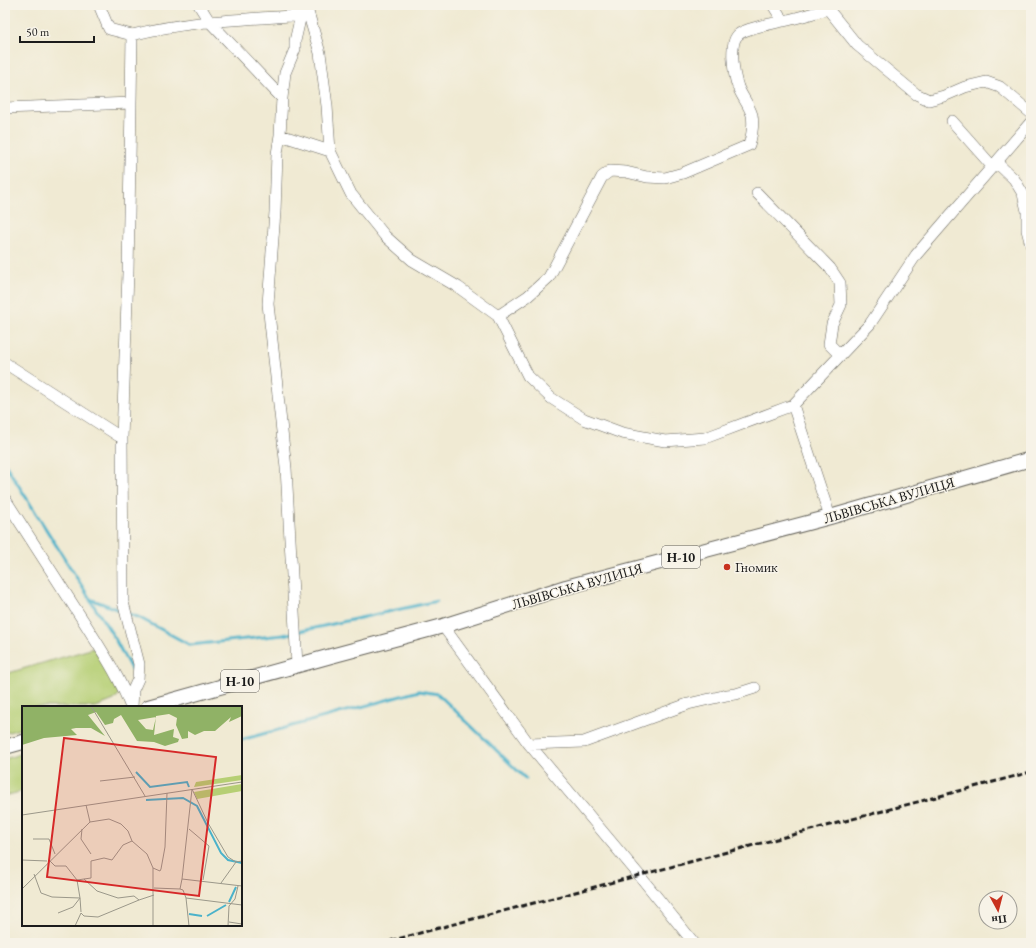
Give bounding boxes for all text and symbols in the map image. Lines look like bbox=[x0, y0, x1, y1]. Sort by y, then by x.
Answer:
scale bar bbox=[20, 18, 94, 44]
text: 50 m bbox=[26, 24, 50, 40]
street label: ЛЬВІВСЬКА ВУЛИЦЯ bbox=[821, 472, 957, 527]
road number: Н-10 bbox=[662, 546, 700, 568]
street label: ЛЬВІВСЬКА ВУЛИЦЯ bbox=[509, 558, 645, 613]
place label: Гномик bbox=[735, 558, 778, 576]
marker: Гномик bbox=[722, 562, 732, 572]
road number: Н-10 bbox=[221, 670, 259, 692]
inset map bbox=[22, 706, 242, 926]
north arrow bbox=[978, 890, 1018, 930]
text: Пн bbox=[990, 912, 1008, 928]

